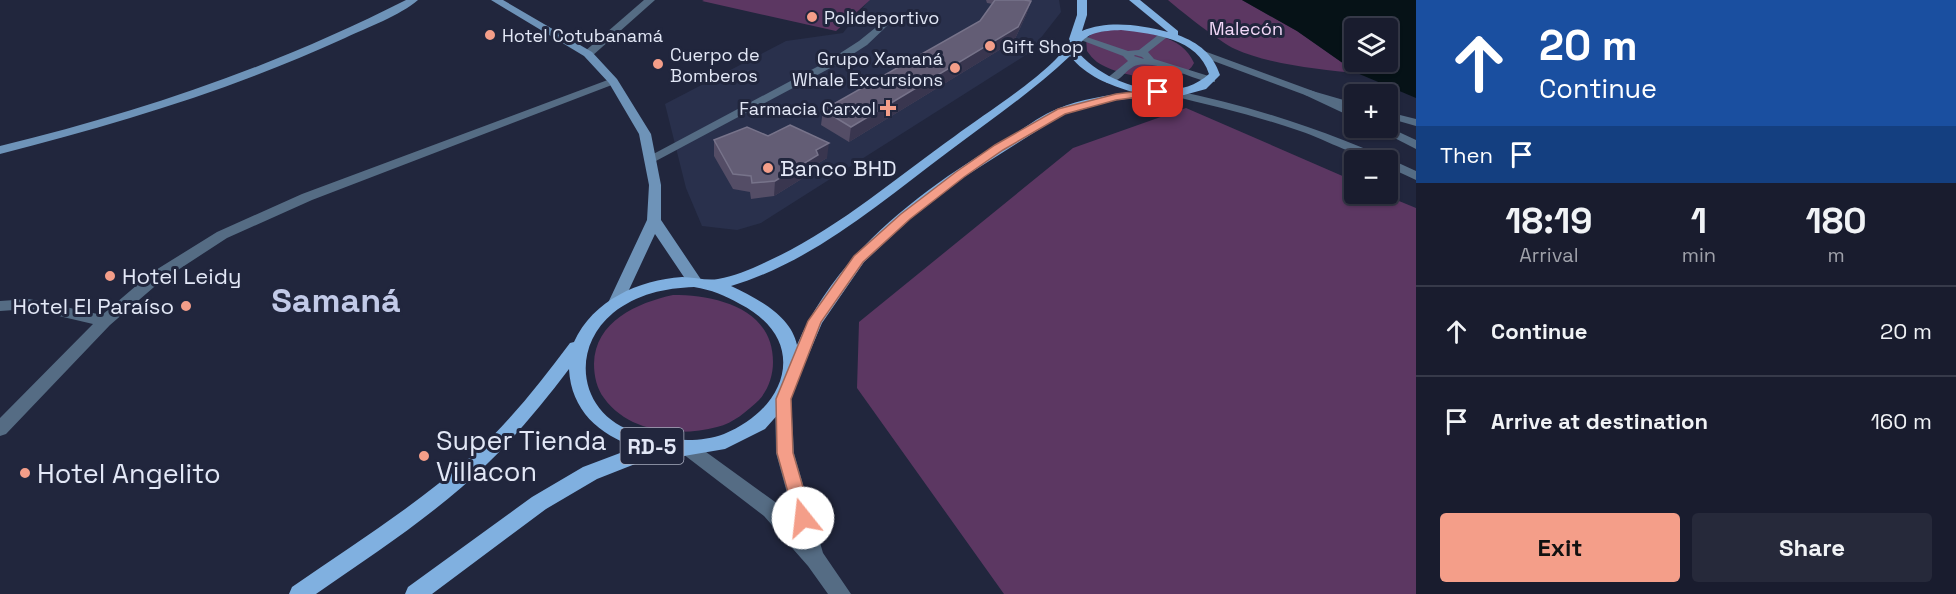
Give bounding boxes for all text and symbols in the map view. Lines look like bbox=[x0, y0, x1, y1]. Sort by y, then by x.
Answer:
place label: Polideportivo bbox=[824, 6, 939, 29]
marker: Polideportivo bbox=[805, 10, 819, 24]
park label: Malecón bbox=[1209, 17, 1283, 40]
map controls bbox=[1344, 18, 1398, 204]
button: layers bbox=[1344, 18, 1398, 72]
text: 20 m bbox=[1539, 19, 1638, 72]
place label: Hotel Cotubanamá bbox=[502, 24, 663, 47]
icon: ahead bbox=[1440, 24, 1518, 102]
marker: Hotel Cotubanamá bbox=[483, 28, 497, 42]
place label: Gift Shop bbox=[1002, 35, 1084, 58]
marker: Gift Shop bbox=[983, 39, 997, 53]
place label: Cuerpo de Bomberos bbox=[670, 43, 760, 87]
place label: Grupo Xamaná Whale Excursions bbox=[792, 47, 943, 91]
marker: Cuerpo de Bomberos bbox=[651, 57, 665, 71]
marker: Grupo Xamaná Whale Excursions bbox=[948, 61, 962, 75]
pin bbox=[1132, 66, 1183, 117]
text: Continue bbox=[1539, 71, 1657, 106]
icon: arrive bbox=[1141, 75, 1174, 108]
button: + bbox=[1344, 84, 1398, 138]
place label: Farmacia Carxol bbox=[739, 97, 876, 120]
marker: Farmacia Carxol bbox=[881, 101, 895, 115]
icon: arrive bbox=[1505, 138, 1538, 171]
text: Then bbox=[1440, 141, 1493, 169]
button: − bbox=[1344, 150, 1398, 204]
place label: Banco BHD bbox=[780, 154, 897, 182]
marker: Banco BHD bbox=[761, 161, 775, 175]
text: 18:19 bbox=[1505, 198, 1592, 244]
text: 1 bbox=[1691, 198, 1707, 244]
text: 180 bbox=[1805, 198, 1867, 244]
text: Arrival bbox=[1519, 242, 1579, 268]
text: min bbox=[1682, 242, 1716, 268]
text: m bbox=[1827, 242, 1845, 268]
place label: Hotel Leidy bbox=[122, 262, 241, 290]
marker: Hotel Leidy bbox=[103, 269, 117, 283]
district label: Samaná bbox=[271, 279, 401, 322]
place label: Hotel El Paraíso bbox=[12, 292, 174, 320]
marker: Hotel El Paraíso bbox=[179, 299, 193, 313]
icon: ahead bbox=[1440, 315, 1473, 348]
text: Continue bbox=[1491, 317, 1587, 345]
text: 20 m bbox=[1880, 317, 1932, 345]
icon: arrive bbox=[1440, 405, 1473, 438]
text: Arrive at destination bbox=[1491, 407, 1708, 435]
text: 160 m bbox=[1871, 407, 1932, 435]
place label: Super Tienda Villacon bbox=[436, 423, 607, 489]
road number: RD-5 bbox=[620, 428, 684, 464]
marker: Super Tienda Villacon bbox=[417, 449, 431, 463]
place label: Hotel Angelito bbox=[37, 456, 221, 491]
marker: Hotel Angelito bbox=[18, 466, 32, 480]
position arrow bbox=[771, 486, 835, 550]
button: Exit bbox=[1440, 513, 1680, 582]
button: Share bbox=[1692, 513, 1932, 582]

